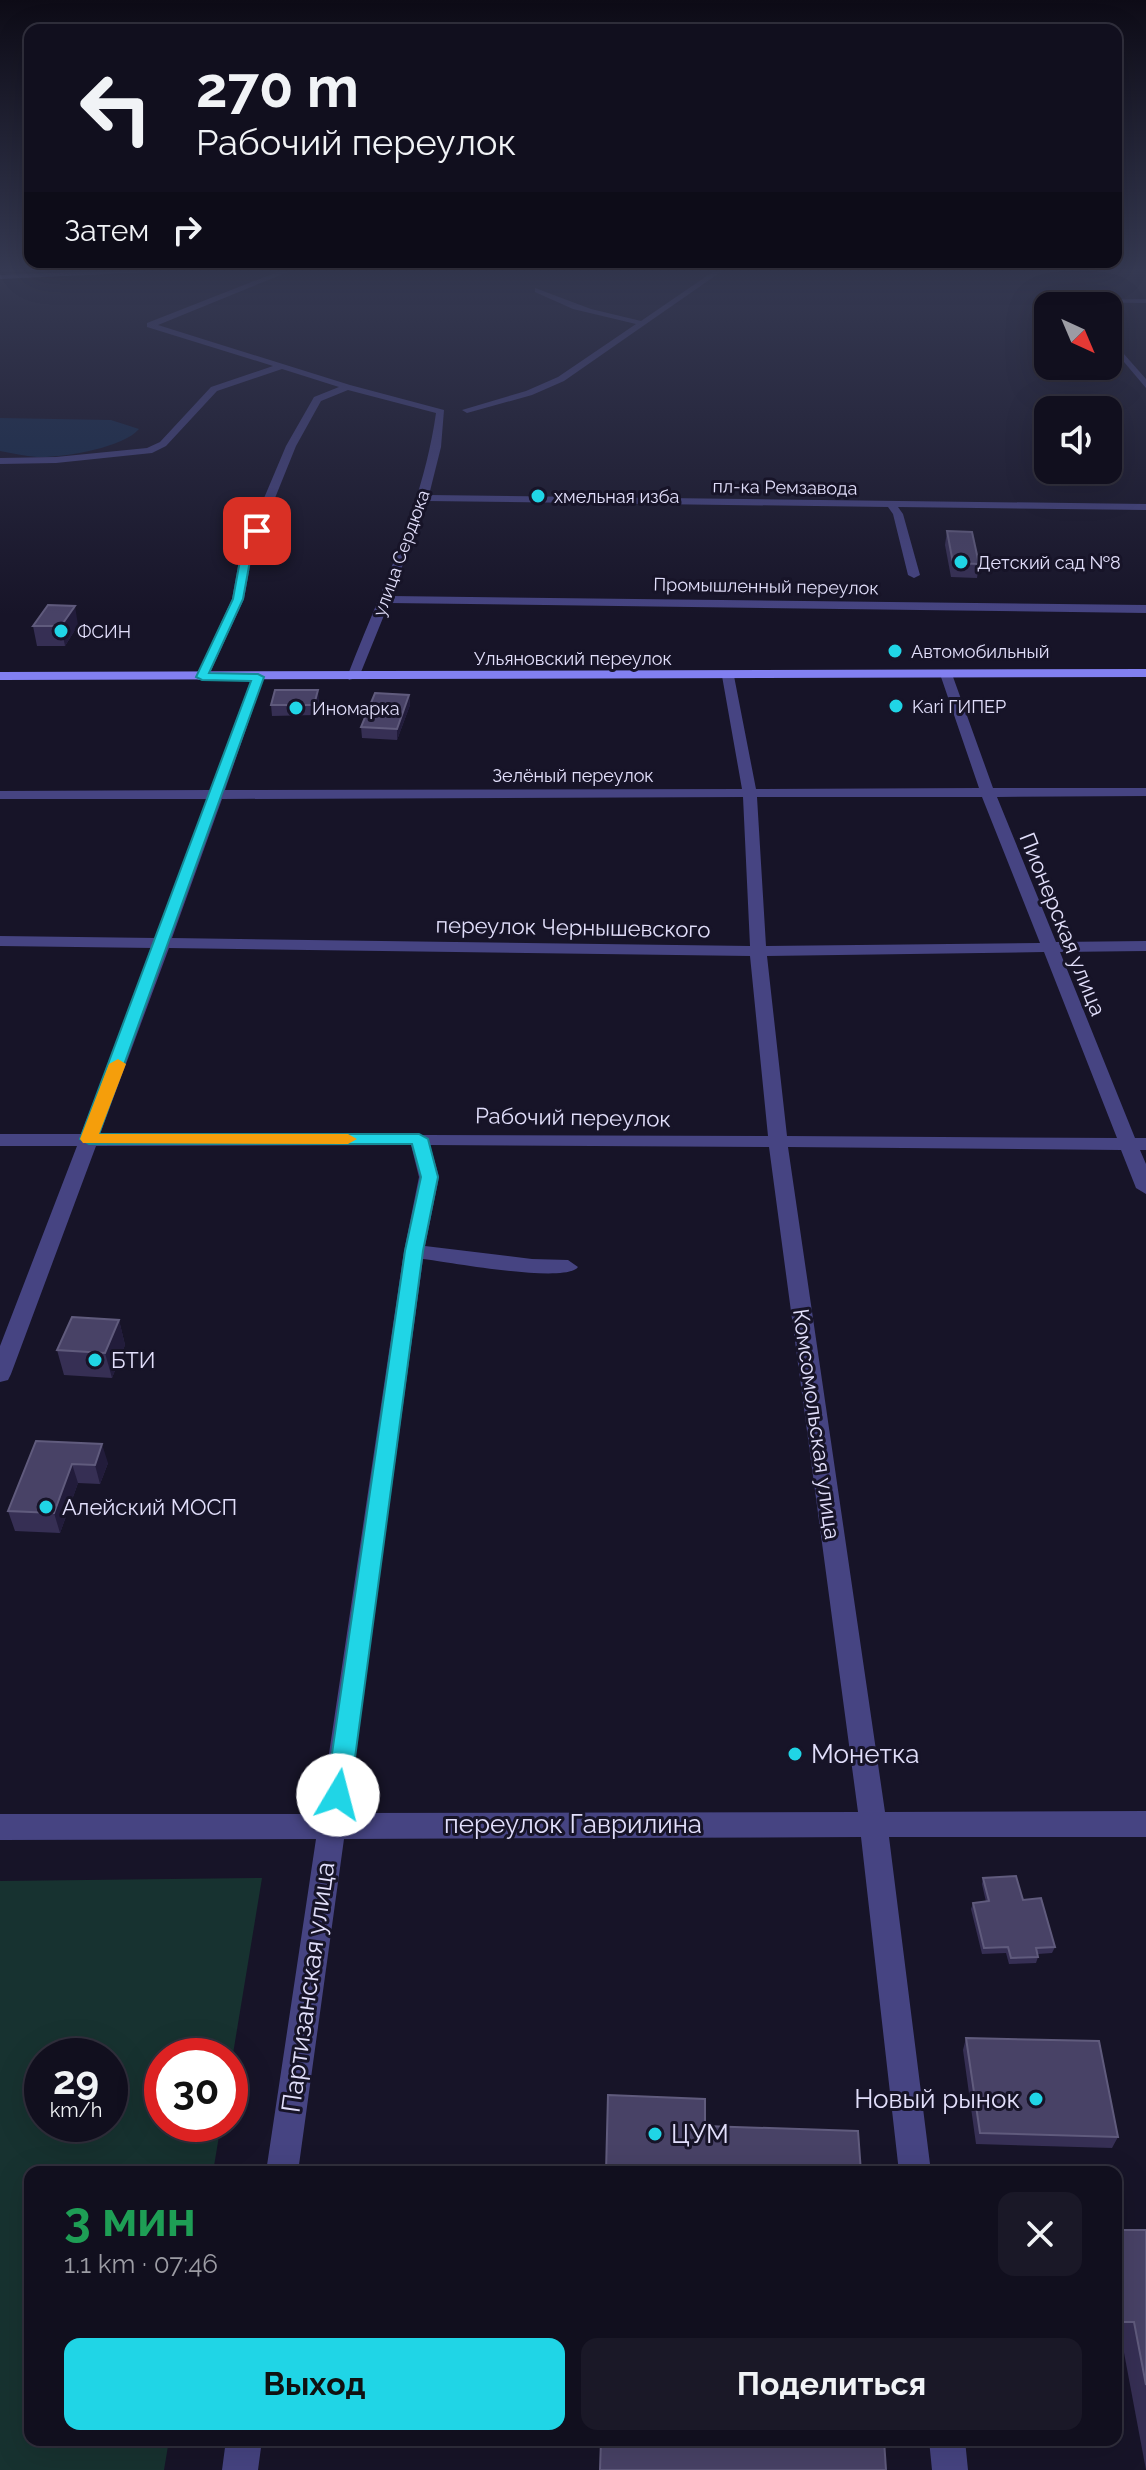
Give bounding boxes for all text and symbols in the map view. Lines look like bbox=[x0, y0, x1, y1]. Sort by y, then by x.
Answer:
text: 270 m bbox=[196, 54, 359, 120]
icon: left bbox=[64, 56, 168, 160]
text: Рабочий переулок bbox=[196, 121, 516, 163]
icon: right bbox=[165, 208, 209, 252]
text: Затем bbox=[64, 213, 149, 248]
north arrow bbox=[1034, 292, 1122, 380]
map controls bbox=[1034, 292, 1122, 484]
button: sound bbox=[1034, 396, 1122, 484]
street label: пл-ка Ремзавода bbox=[712, 475, 858, 499]
place label: хмельная изба bbox=[554, 486, 679, 507]
street label: улица Сердюка bbox=[368, 487, 434, 619]
marker: хмельная изба bbox=[529, 487, 547, 505]
pin bbox=[223, 497, 291, 565]
icon: arrive bbox=[235, 509, 279, 553]
place label: Детский сад №8 bbox=[977, 552, 1121, 573]
marker: Детский сад №8 bbox=[952, 553, 970, 571]
street label: Промышленный переулок bbox=[653, 574, 879, 598]
place label: ФСИН bbox=[77, 621, 131, 642]
marker: ФСИН bbox=[52, 622, 70, 640]
place label: Автомобильный bbox=[911, 641, 1049, 662]
marker: Автомобильный bbox=[886, 642, 904, 660]
street label: Ульяновский переулок bbox=[474, 648, 672, 669]
place label: Kari ГИПЕР bbox=[912, 696, 1006, 717]
marker: Kari ГИПЕР bbox=[887, 697, 905, 715]
place label: Иномарка bbox=[312, 698, 400, 719]
marker: Иномарка bbox=[287, 699, 305, 717]
street label: Зелёный переулок bbox=[492, 765, 654, 786]
street label: Пионерская улица bbox=[1014, 829, 1112, 1019]
street label: переулок Чернышевского bbox=[435, 912, 711, 942]
street label: Рабочий переулок bbox=[475, 1102, 671, 1132]
street label: Комсомольская улица bbox=[788, 1307, 846, 1541]
place label: БТИ bbox=[111, 1347, 155, 1373]
marker: БТИ bbox=[86, 1351, 104, 1369]
place label: Алейский МОСП bbox=[62, 1494, 237, 1520]
marker: Алейский МОСП bbox=[37, 1498, 55, 1516]
place label: Монетка bbox=[811, 1739, 920, 1769]
marker: Монетка bbox=[786, 1745, 804, 1763]
position arrow bbox=[296, 1753, 380, 1837]
street label: переулок Гаврилина bbox=[444, 1809, 702, 1839]
street label: Партизанская улица bbox=[276, 1860, 340, 2114]
speed limit sign: 30 bbox=[144, 2038, 248, 2142]
text: 29 bbox=[53, 2056, 99, 2103]
place label: Новый рынок bbox=[854, 2084, 1020, 2114]
marker: Новый рынок bbox=[1027, 2090, 1045, 2108]
text: km/h bbox=[50, 2098, 102, 2122]
place label: ЦУМ bbox=[671, 2119, 729, 2149]
marker: ЦУМ bbox=[646, 2125, 664, 2143]
text: 3 мин bbox=[64, 2191, 196, 2247]
button: close bbox=[998, 2192, 1082, 2276]
text: 1.1 km · 07:46 bbox=[64, 2249, 218, 2279]
button: Выход bbox=[64, 2338, 565, 2430]
button: Поделиться bbox=[581, 2338, 1082, 2430]

